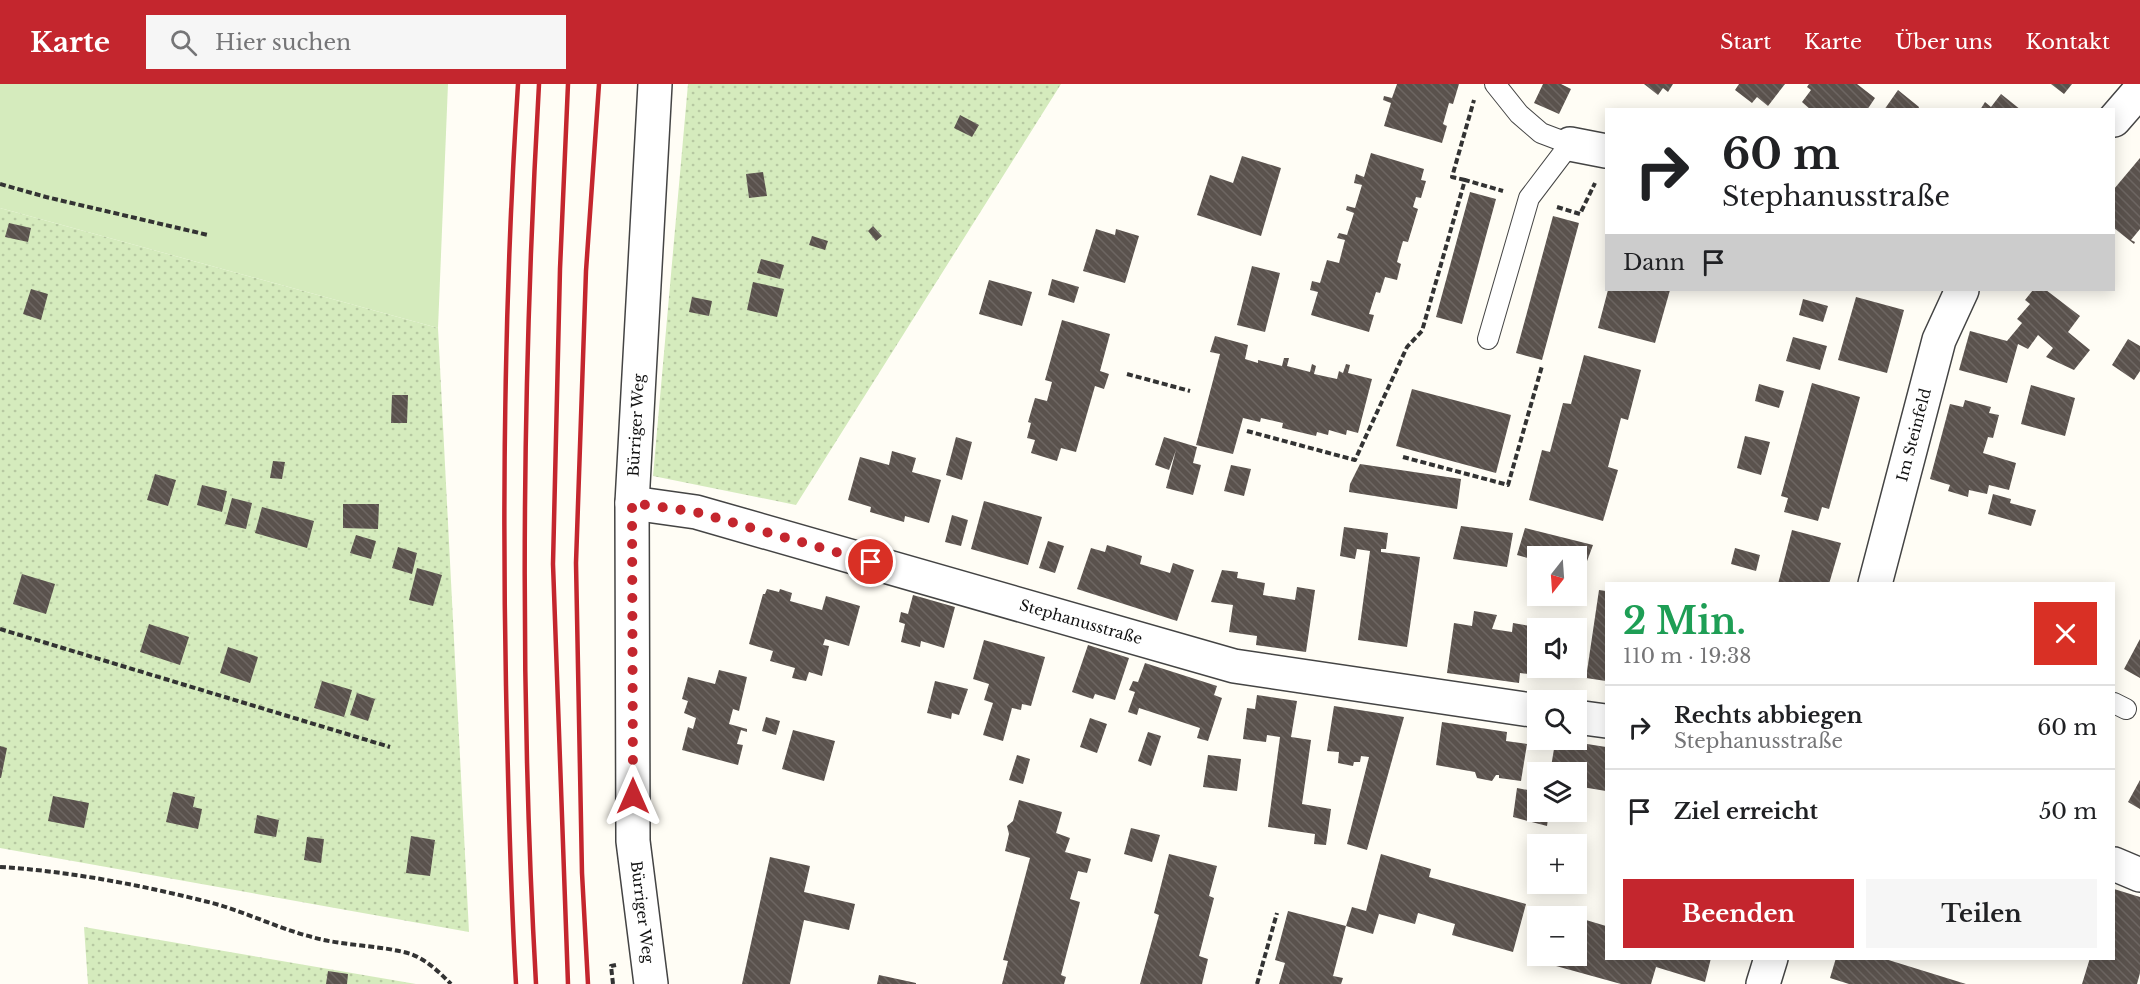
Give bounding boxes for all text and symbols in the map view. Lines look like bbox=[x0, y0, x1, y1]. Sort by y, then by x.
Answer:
search box bbox=[146, 15, 566, 69]
text: Karte bbox=[30, 25, 110, 60]
icon: search bbox=[167, 26, 200, 59]
text: Hier suchen bbox=[215, 29, 351, 56]
text: Start bbox=[1720, 29, 1771, 55]
text: Karte bbox=[1804, 29, 1862, 55]
text: Über uns bbox=[1895, 29, 1993, 55]
text: Kontakt bbox=[2026, 29, 2110, 55]
text: 60 m bbox=[1722, 128, 1840, 180]
icon: right bbox=[1623, 132, 1701, 210]
text: Stephanusstraße bbox=[1722, 180, 1950, 213]
icon: arrive bbox=[1697, 246, 1730, 279]
text: Dann bbox=[1623, 249, 1685, 276]
street label: Bürriger Weg bbox=[623, 372, 648, 477]
street label: Im Steinfeld bbox=[1892, 386, 1935, 484]
pin bbox=[845, 536, 896, 587]
icon: arrive bbox=[854, 545, 887, 578]
north arrow bbox=[1527, 546, 1587, 606]
map controls bbox=[1527, 546, 1587, 966]
street label: Stephanusstraße bbox=[1018, 595, 1145, 648]
text: 2 Min. bbox=[1623, 599, 1746, 644]
button: close bbox=[2034, 602, 2097, 665]
button: sound bbox=[1527, 618, 1587, 678]
text: 110 m · 19:38 bbox=[1623, 644, 1751, 668]
button: search bbox=[1527, 690, 1587, 750]
text: Rechts abbiegen bbox=[1674, 702, 1863, 729]
icon: right bbox=[1623, 711, 1656, 744]
text: 60 m bbox=[2037, 714, 2097, 741]
text: Stephanusstraße bbox=[1674, 729, 1843, 753]
button: layers bbox=[1527, 762, 1587, 822]
position arrow bbox=[601, 764, 665, 828]
icon: arrive bbox=[1623, 795, 1656, 828]
text: Ziel erreicht bbox=[1674, 798, 1818, 825]
text: 50 m bbox=[2039, 798, 2097, 825]
button: + bbox=[1527, 834, 1587, 894]
street label: Bürriger Weg bbox=[627, 860, 658, 965]
button: Beenden bbox=[1623, 879, 1854, 948]
button: Teilen bbox=[1866, 879, 2097, 948]
button: − bbox=[1527, 906, 1587, 966]

